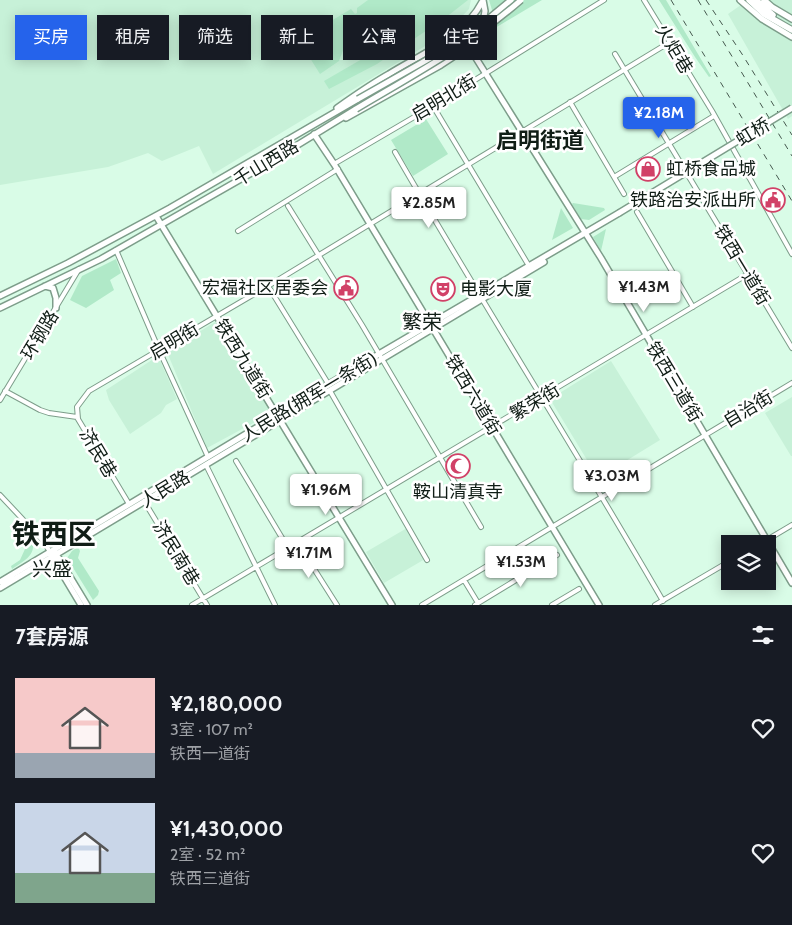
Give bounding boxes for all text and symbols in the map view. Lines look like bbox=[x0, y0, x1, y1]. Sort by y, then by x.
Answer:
chip: 买房 bbox=[15, 15, 87, 60]
chip: 租房 bbox=[97, 15, 169, 60]
chip: 筛选 bbox=[179, 15, 251, 60]
chip: 新上 bbox=[261, 15, 333, 60]
chip: 公寓 bbox=[343, 15, 415, 60]
chip: 住宅 bbox=[425, 15, 497, 60]
street label: 火炬巷 bbox=[651, 20, 697, 78]
street label: 启明北街 bbox=[407, 70, 481, 126]
pin: ¥2.18M bbox=[618, 96, 700, 139]
text: ¥2.18M bbox=[634, 103, 684, 122]
street label: 虹桥 bbox=[732, 113, 774, 151]
district label: 启明街道 bbox=[496, 127, 584, 154]
street label: 千山西路 bbox=[229, 135, 303, 191]
shop icon: 虹桥食品城 bbox=[635, 156, 661, 182]
place label: 虹桥食品城 bbox=[666, 158, 756, 180]
pin: ¥2.85M bbox=[388, 186, 470, 229]
public building icon: 铁路治安派出所 bbox=[760, 187, 786, 213]
place label: 铁路治安派出所 bbox=[630, 189, 756, 211]
text: ¥2.85M bbox=[402, 193, 456, 212]
street label: 铁西一道街 bbox=[709, 221, 775, 309]
pin: ¥1.43M bbox=[603, 270, 685, 313]
public building icon: 宏福社区居委会 bbox=[333, 275, 359, 301]
theatre icon: 电影大厦 bbox=[430, 276, 456, 302]
place label: 宏福社区居委会 bbox=[202, 277, 328, 299]
text: ¥1.43M bbox=[618, 277, 670, 296]
place label: 电影大厦 bbox=[460, 278, 532, 300]
street label: 环钢路 bbox=[17, 306, 63, 364]
district label: 繁荣 bbox=[402, 310, 442, 334]
street label: 铁西九道街 bbox=[210, 315, 276, 403]
street label: 启明街 bbox=[145, 318, 203, 364]
street label: 铁西三道街 bbox=[641, 338, 707, 426]
street label: 人民路(拥军一条街) bbox=[237, 348, 381, 446]
street label: 铁西六道街 bbox=[440, 351, 506, 439]
street label: 繁荣街 bbox=[506, 379, 564, 425]
street label: 自治街 bbox=[719, 386, 777, 432]
street label: 济民巷 bbox=[75, 424, 121, 482]
mosque icon: 鞍山清真寺 bbox=[445, 453, 471, 479]
pin: ¥3.03M bbox=[571, 460, 653, 502]
street label: 人民路 bbox=[136, 466, 194, 512]
text: ¥3.03M bbox=[585, 466, 639, 485]
pin: ¥1.96M bbox=[285, 474, 367, 516]
text: ¥1.96M bbox=[301, 480, 351, 499]
place label: 鞍山清真寺 bbox=[413, 481, 503, 503]
street label: 济民南巷 bbox=[148, 516, 204, 590]
district label: 铁西区 bbox=[12, 517, 96, 551]
map controls bbox=[721, 535, 776, 590]
button: layers bbox=[721, 535, 776, 590]
pin: ¥1.71M bbox=[268, 536, 350, 579]
text: ¥1.71M bbox=[286, 543, 332, 562]
pin: ¥1.53M bbox=[480, 546, 562, 588]
text: ¥1.53M bbox=[496, 552, 546, 571]
district label: 兴盛 bbox=[32, 557, 72, 581]
icon: filters bbox=[749, 621, 777, 649]
text: 7套房源 bbox=[15, 624, 89, 649]
text: ¥2,180,000 bbox=[170, 691, 282, 716]
icon: home bbox=[55, 698, 115, 758]
icon: heart bbox=[749, 714, 777, 742]
text: 3室 · 107 m² bbox=[170, 720, 253, 739]
text: 铁西一道街 bbox=[170, 744, 250, 763]
text: ¥1,430,000 bbox=[170, 816, 283, 841]
icon: home bbox=[55, 823, 115, 883]
icon: heart bbox=[749, 839, 777, 867]
text: 2室 · 52 m² bbox=[170, 845, 245, 864]
text: 铁西三道街 bbox=[170, 869, 250, 888]

